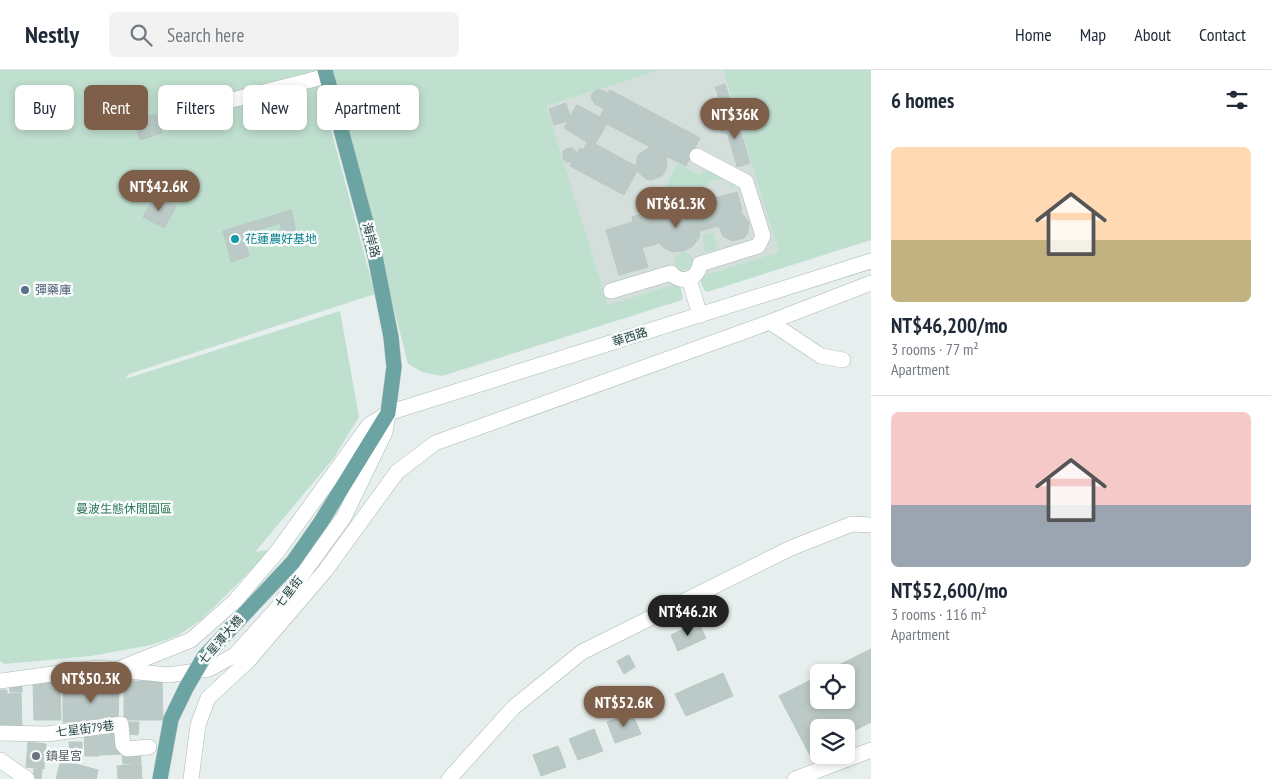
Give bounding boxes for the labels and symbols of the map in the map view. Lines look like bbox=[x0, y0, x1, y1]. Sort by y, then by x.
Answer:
pin: NT$36K bbox=[694, 98, 776, 140]
pin: NT$42.6K bbox=[107, 170, 211, 212]
pin: NT$61.3K bbox=[624, 186, 728, 229]
street label: 海岸路 bbox=[360, 221, 383, 259]
place label: 花蓮農好基地 bbox=[245, 231, 317, 246]
marker: 花蓮農好基地 bbox=[229, 233, 241, 245]
place label: 彈藥庫 bbox=[35, 282, 71, 297]
marker: 彈藥庫 bbox=[19, 284, 31, 296]
street label: 華西路 bbox=[610, 324, 649, 349]
park label: 曼波生態休閒園區 bbox=[76, 501, 172, 516]
street label: 七星街 bbox=[272, 573, 306, 610]
pin: NT$46.2K bbox=[636, 594, 740, 637]
street label: 七星潭大橋 bbox=[195, 612, 246, 667]
pin: NT$50.3K bbox=[39, 662, 143, 704]
pin: NT$52.6K bbox=[572, 686, 676, 728]
street label: 七星街79巷 bbox=[55, 717, 115, 740]
place label: 鎮星宮 bbox=[46, 748, 82, 763]
marker: 鎮星宮 bbox=[30, 750, 42, 762]

